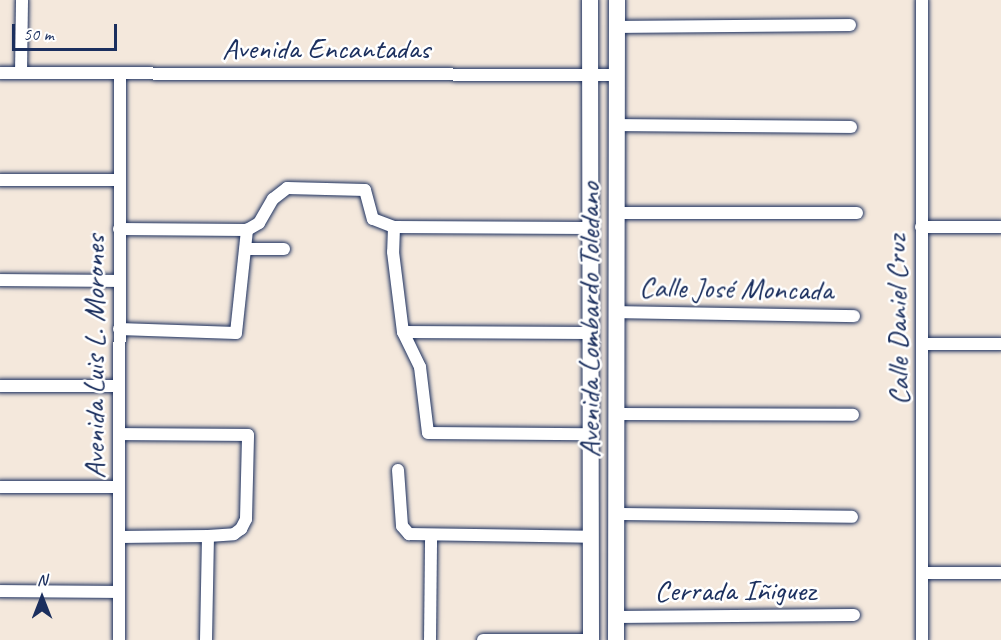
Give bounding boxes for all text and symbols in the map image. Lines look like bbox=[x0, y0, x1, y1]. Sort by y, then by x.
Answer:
scale bar bbox=[15, 12, 120, 50]
text: 50 m bbox=[23, 23, 54, 45]
street label: Avenida Encantadas bbox=[222, 30, 430, 66]
street label: Avenida Lombardo Toledano bbox=[571, 182, 607, 458]
street label: Calle Daniel Cruz bbox=[878, 234, 916, 406]
street label: Avenida Luis L. Morones bbox=[76, 235, 112, 479]
street label: Calle José Moncada bbox=[639, 268, 833, 308]
north arrow bbox=[12, 568, 72, 628]
text: N bbox=[37, 570, 47, 590]
street label: Cerrada Iñiguez bbox=[655, 572, 815, 608]

